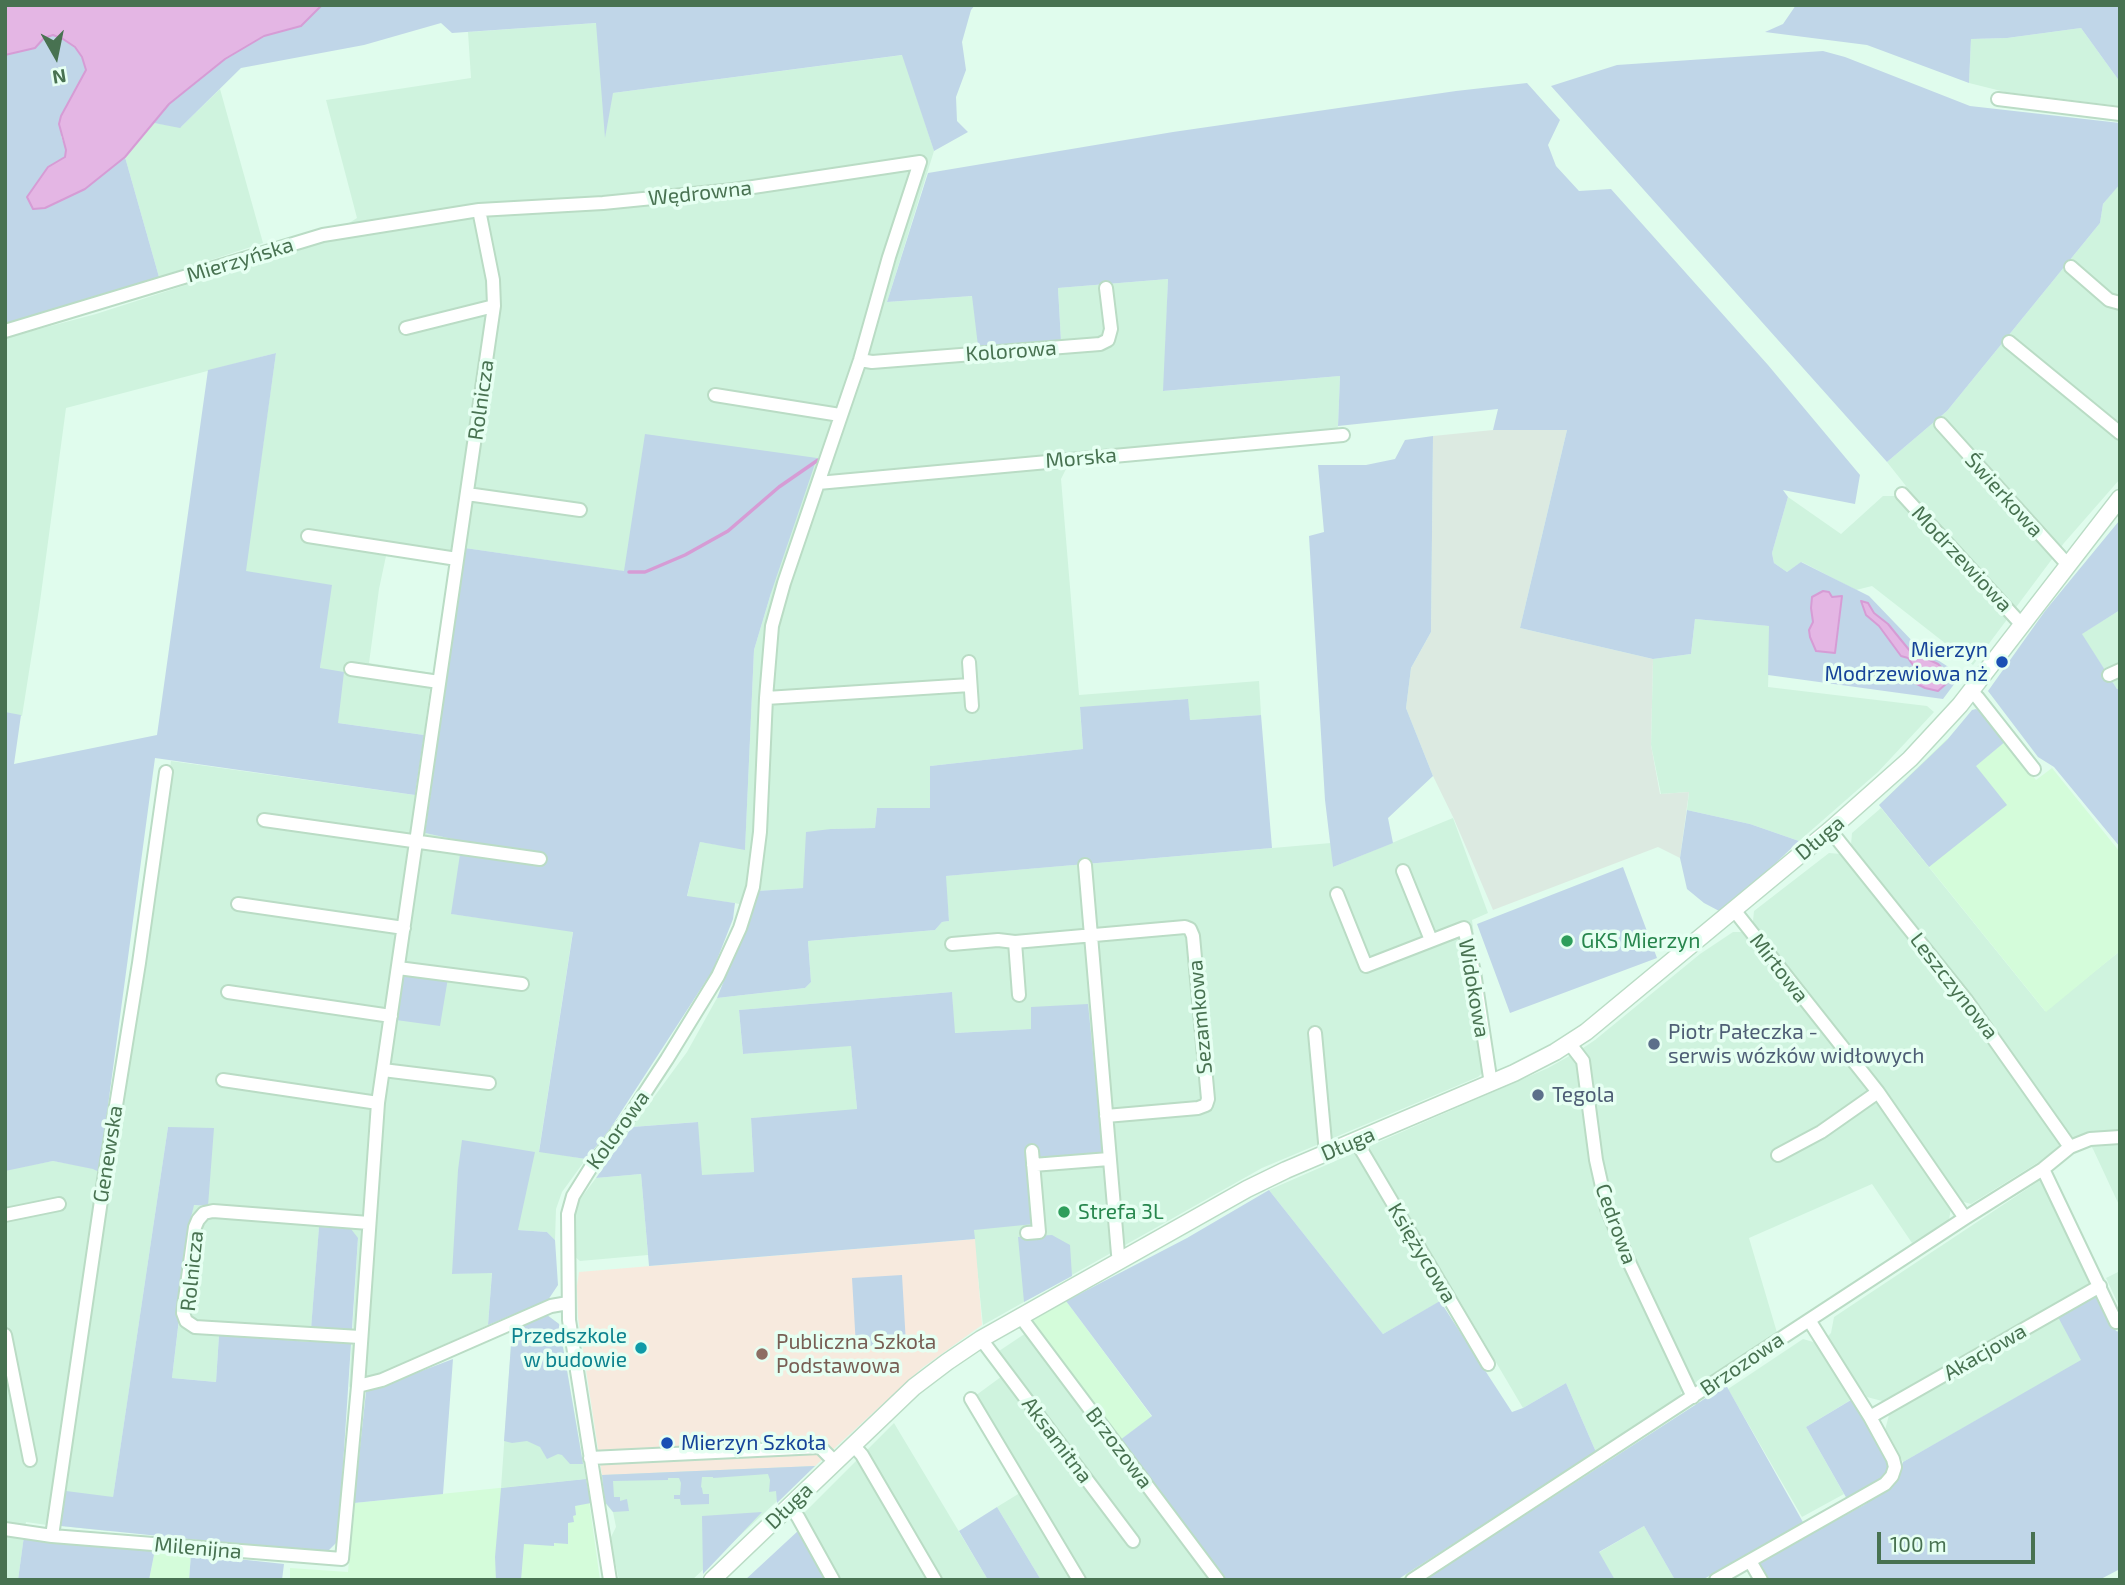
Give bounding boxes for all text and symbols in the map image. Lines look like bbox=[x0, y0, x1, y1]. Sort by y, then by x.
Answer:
north arrow bbox=[21, 21, 91, 91]
text: N bbox=[51, 65, 68, 90]
street label: Wędrowna bbox=[647, 175, 753, 211]
street label: Mierzyńska bbox=[184, 232, 296, 288]
street label: Kolorowa bbox=[965, 335, 1057, 367]
street label: Rolnicza bbox=[463, 358, 499, 442]
street label: Morska bbox=[1044, 442, 1118, 474]
street label: Świerkowa bbox=[1960, 448, 2048, 542]
street label: Modrzewiowa bbox=[1906, 501, 2018, 617]
place label: Mierzyn Modrzewiowa nż bbox=[1824, 637, 1988, 687]
marker: Mierzyn Modrzewiowa nż bbox=[1994, 654, 2010, 670]
street label: Długa bbox=[1790, 810, 1850, 866]
place label: GKS Mierzyn bbox=[1581, 928, 1700, 954]
street label: Mirtowa bbox=[1744, 928, 1814, 1008]
street label: Leszczynowa bbox=[1905, 928, 2003, 1044]
marker: GKS Mierzyn bbox=[1559, 933, 1575, 949]
street label: Widokowa bbox=[1453, 937, 1495, 1039]
street label: Sezamkowa bbox=[1182, 959, 1218, 1075]
place label: Piotr Pałeczka - serwis wózków widłowych bbox=[1668, 1019, 1924, 1069]
marker: Piotr Pałeczka - serwis wózków widłowych bbox=[1646, 1036, 1662, 1052]
place label: Tegola bbox=[1552, 1082, 1614, 1108]
street label: Kolorowa bbox=[581, 1086, 655, 1174]
marker: Tegola bbox=[1530, 1087, 1546, 1103]
street label: Genewska bbox=[88, 1104, 128, 1204]
street label: Długa bbox=[1317, 1121, 1379, 1167]
street label: Cedrowa bbox=[1590, 1180, 1642, 1268]
place label: Strefa 3L bbox=[1078, 1199, 1164, 1225]
street label: Księżycowa bbox=[1382, 1199, 1462, 1307]
marker: Strefa 3L bbox=[1056, 1204, 1072, 1220]
street label: Rolnicza bbox=[175, 1229, 209, 1313]
street label: Akacjowa bbox=[1939, 1318, 2031, 1386]
place label: Przedszkole w budowie bbox=[511, 1323, 627, 1373]
street label: Brzozowa bbox=[1695, 1327, 1789, 1401]
place label: Publiczna Szkoła Podstawowa bbox=[776, 1329, 936, 1379]
marker: Przedszkole w budowie bbox=[633, 1340, 649, 1356]
marker: Publiczna Szkoła Podstawowa bbox=[754, 1346, 770, 1362]
street label: Aksamitna bbox=[1016, 1392, 1098, 1488]
street label: Brzozowa bbox=[1080, 1402, 1158, 1494]
place label: Mierzyn Szkoła bbox=[681, 1430, 826, 1456]
marker: Mierzyn Szkoła bbox=[659, 1435, 675, 1451]
street label: Długa bbox=[760, 1478, 818, 1534]
scale bar bbox=[1880, 1518, 2038, 1562]
text: 100 m bbox=[1890, 1531, 1947, 1556]
street label: Milenijna bbox=[153, 1532, 243, 1564]

